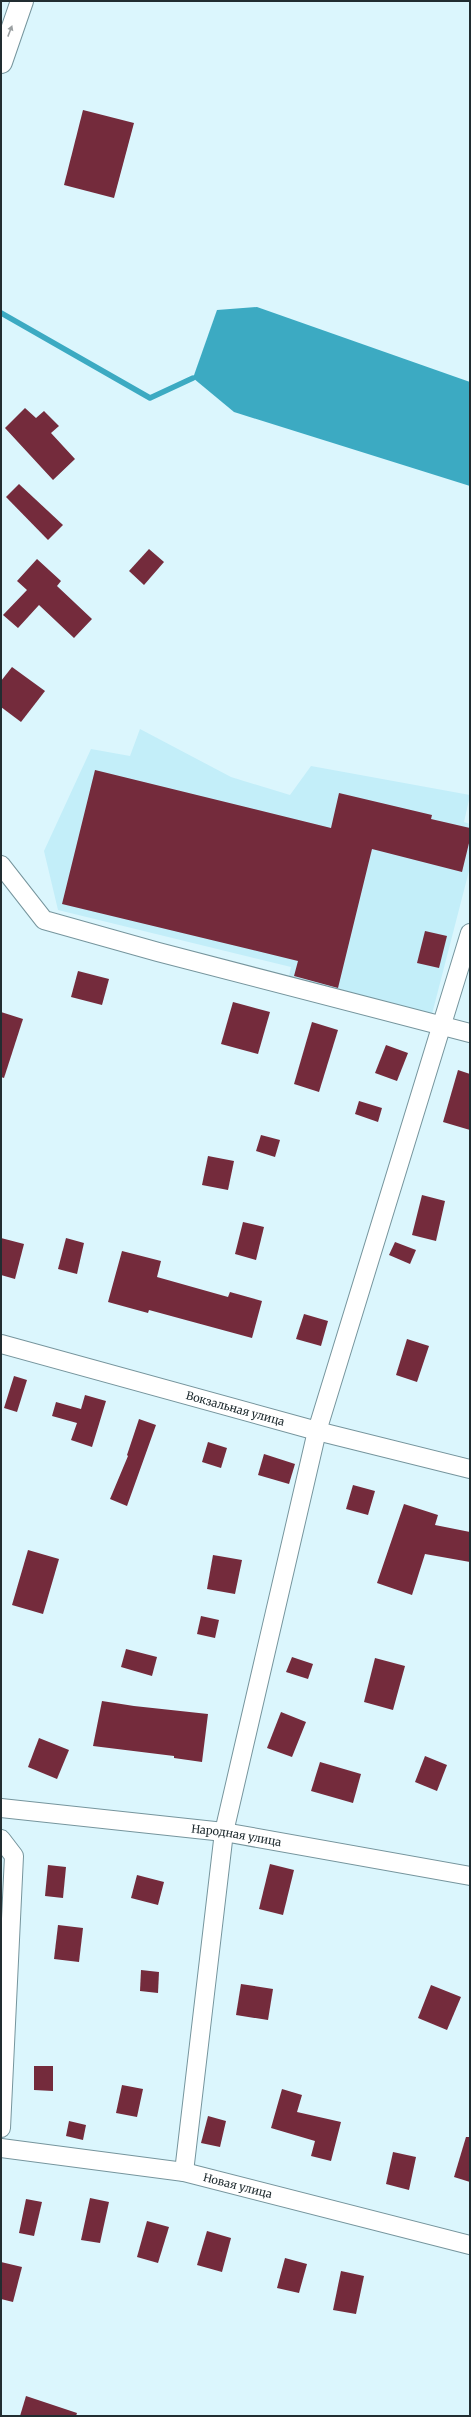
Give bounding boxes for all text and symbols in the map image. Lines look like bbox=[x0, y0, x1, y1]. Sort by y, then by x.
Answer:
one-way arrow bbox=[8, 25, 14, 37]
street label: Вокзальная улица bbox=[184, 1388, 286, 1429]
street label: Народная улица bbox=[191, 1822, 283, 1849]
street label: Новая улица bbox=[202, 2170, 274, 2201]

